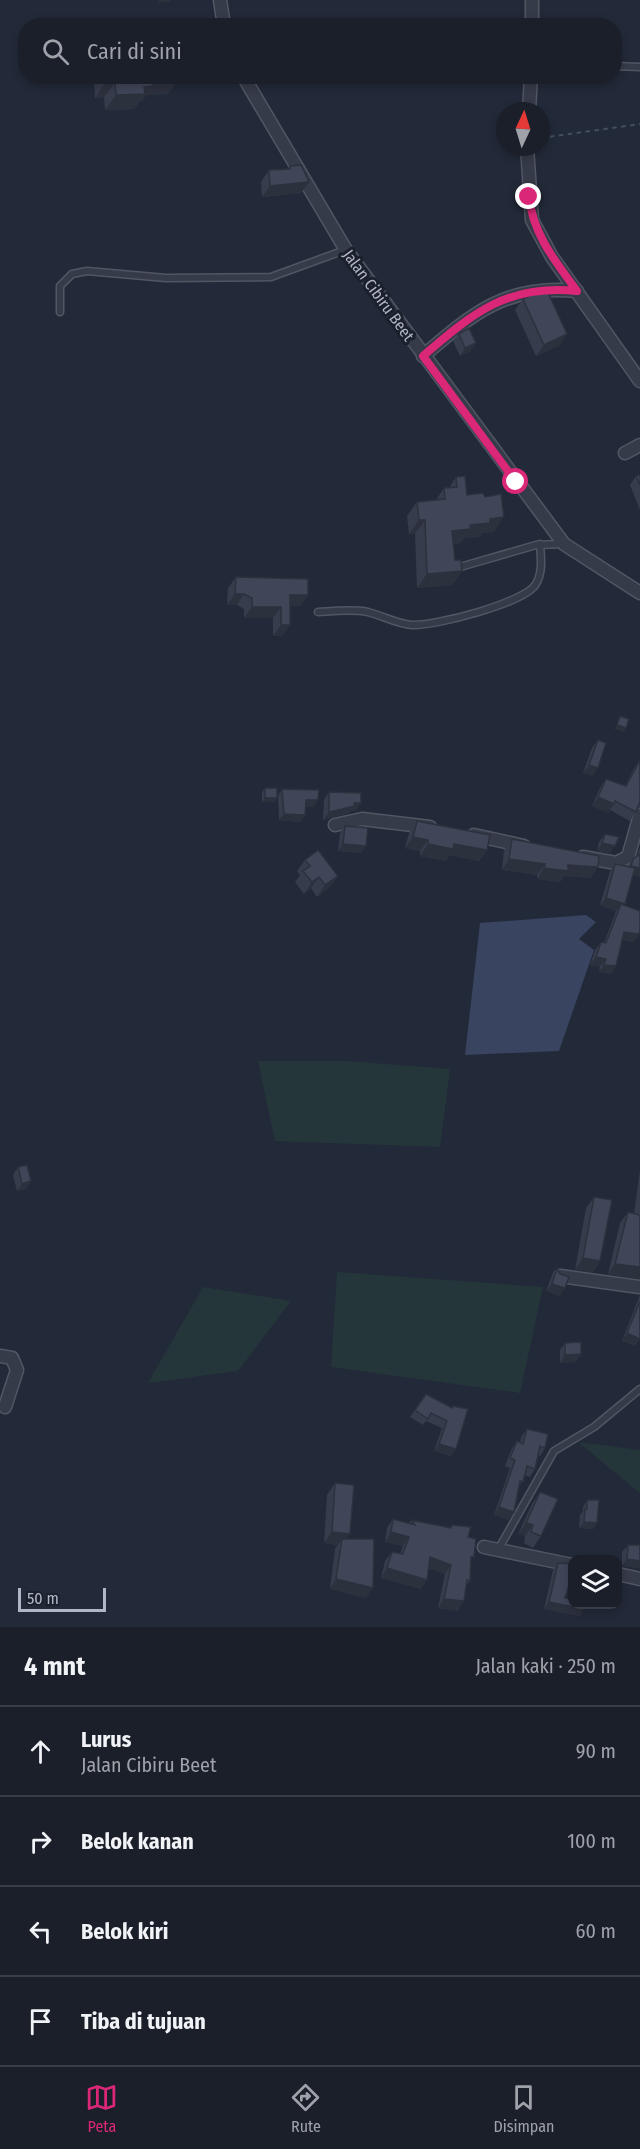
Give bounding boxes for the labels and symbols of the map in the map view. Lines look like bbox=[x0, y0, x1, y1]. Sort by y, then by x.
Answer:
north arrow bbox=[496, 102, 550, 156]
route end bbox=[515, 183, 541, 209]
street label: Jalan Cibiru Beet bbox=[339, 246, 419, 345]
route start bbox=[502, 468, 528, 494]
scale bar bbox=[18, 1585, 106, 1612]

